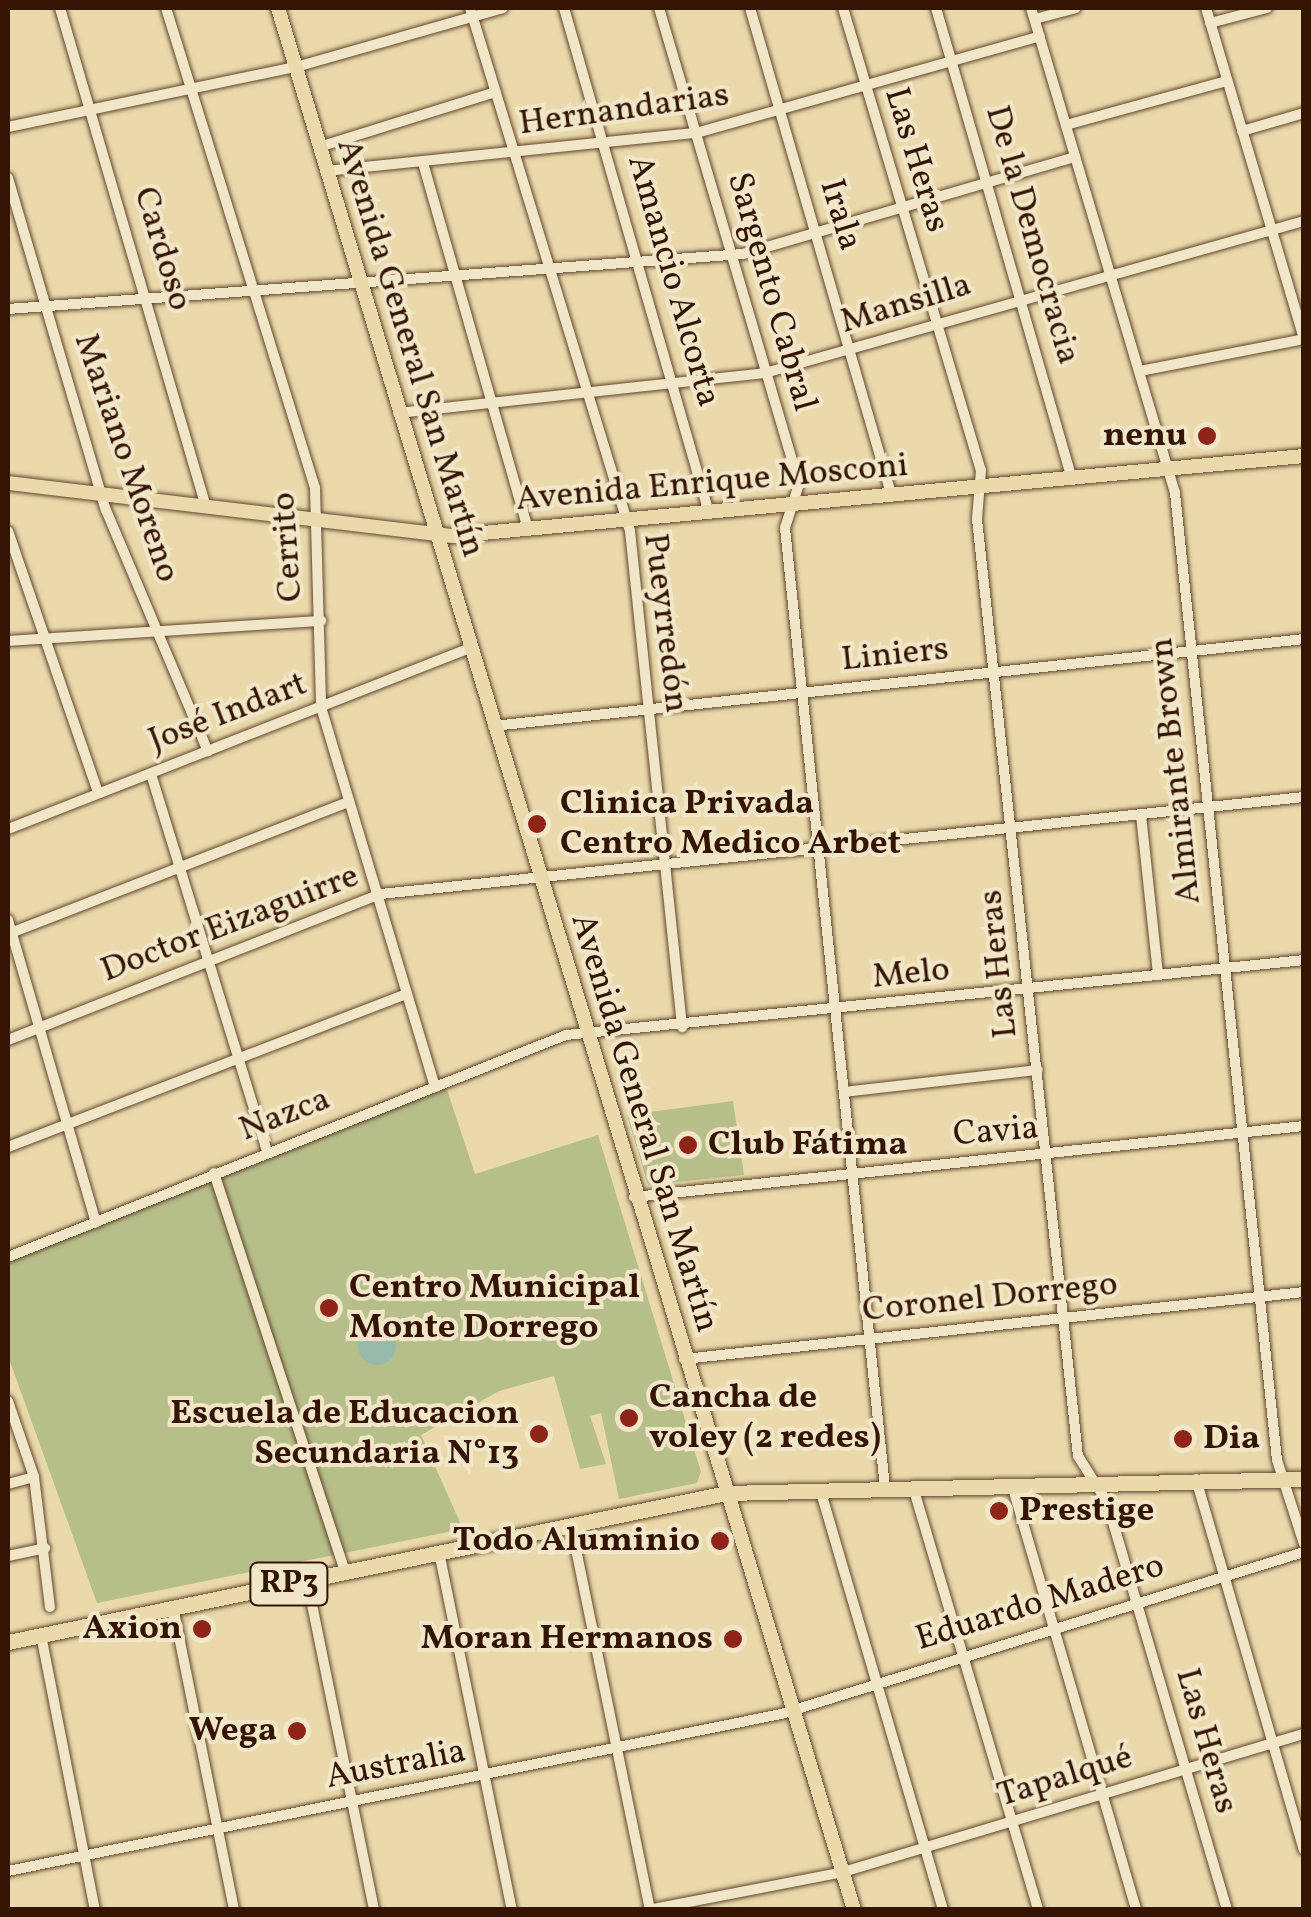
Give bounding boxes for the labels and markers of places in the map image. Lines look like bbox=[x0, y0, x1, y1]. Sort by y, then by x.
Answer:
place label: nenu bbox=[1103, 415, 1187, 457]
marker: nenu bbox=[1196, 425, 1218, 447]
place label: Clinica Privada Centro Medico Arbet bbox=[560, 783, 901, 865]
marker: Clinica Privada Centro Medico Arbet bbox=[524, 811, 550, 837]
place label: Club Fátima bbox=[708, 1124, 908, 1166]
marker: Club Fátima bbox=[677, 1134, 699, 1156]
place label: Centro Municipal Monte Dorrego bbox=[349, 1267, 640, 1349]
marker: Centro Municipal Monte Dorrego bbox=[318, 1297, 340, 1319]
place label: Cancha de voley (2 redes) bbox=[649, 1377, 882, 1459]
place label: Escuela de Educacion Secundaria N°13 bbox=[170, 1393, 519, 1475]
marker: Cancha de voley (2 redes) bbox=[618, 1407, 640, 1429]
place label: Dia bbox=[1203, 1418, 1260, 1460]
marker: Escuela de Educacion Secundaria N°13 bbox=[528, 1423, 550, 1445]
marker: Dia bbox=[1172, 1428, 1194, 1450]
place label: Prestige bbox=[1019, 1490, 1154, 1532]
marker: Prestige bbox=[988, 1500, 1010, 1522]
place label: Todo Aluminio bbox=[452, 1520, 700, 1562]
marker: Todo Aluminio bbox=[709, 1530, 731, 1552]
place label: Axion bbox=[83, 1608, 182, 1650]
marker: Axion bbox=[191, 1618, 213, 1640]
place label: Moran Hermanos bbox=[421, 1618, 713, 1660]
marker: Moran Hermanos bbox=[722, 1628, 744, 1650]
place label: Wega bbox=[189, 1710, 277, 1752]
marker: Wega bbox=[286, 1720, 308, 1742]

